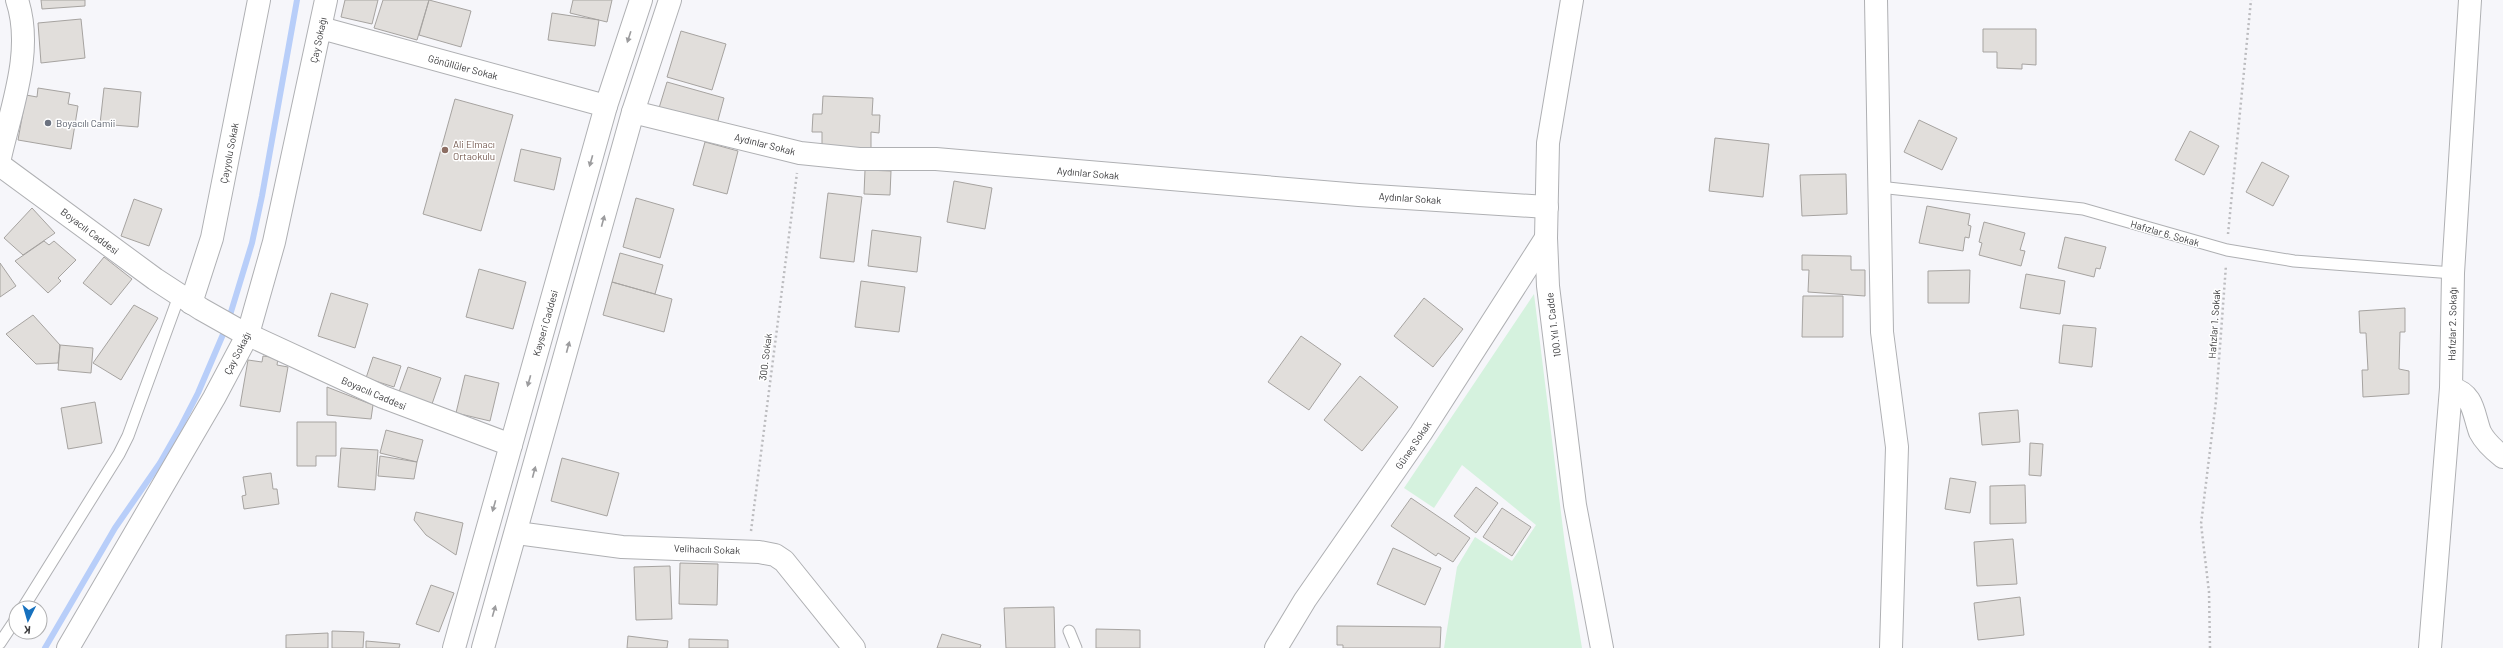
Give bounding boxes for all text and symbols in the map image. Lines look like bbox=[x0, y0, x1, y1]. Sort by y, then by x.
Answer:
street label: Çay Sokağı bbox=[307, 16, 329, 64]
one-way arrow bbox=[626, 31, 632, 43]
street label: Gönüllüler Sokak bbox=[427, 52, 499, 82]
place label: Boyacılı Camii bbox=[56, 117, 115, 129]
marker: Boyacılı Camii bbox=[43, 118, 53, 128]
street label: Çayyolu Sokak bbox=[217, 122, 241, 184]
street label: Aydınlar Sokak bbox=[733, 131, 797, 157]
place label: Ali Elmacı Ortaokulu bbox=[453, 138, 495, 162]
marker: Ali Elmacı Ortaokulu bbox=[440, 145, 450, 155]
one-way arrow bbox=[587, 155, 593, 167]
street label: Aydınlar Sokak bbox=[1056, 164, 1120, 182]
street label: Aydınlar Sokak bbox=[1378, 190, 1442, 206]
street label: Boyacılı Caddesi bbox=[59, 205, 121, 257]
one-way arrow bbox=[600, 215, 606, 228]
street label: Hafızlar 6. Sokak bbox=[2129, 217, 2201, 249]
street label: Hafızlar 2. Sokağı bbox=[2445, 287, 2459, 361]
street label: Kayseri Caddesi bbox=[530, 288, 560, 358]
street label: Hafızlar 1. Sokak bbox=[2206, 289, 2222, 359]
street label: 100.Yıl 1. Cadde bbox=[1543, 292, 1563, 358]
street label: Çay Sokağı bbox=[221, 330, 253, 376]
street label: 300. Sokak bbox=[756, 333, 774, 381]
one-way arrow bbox=[565, 341, 571, 353]
street label: Boyacılı Caddesi bbox=[340, 374, 408, 412]
one-way arrow bbox=[526, 375, 532, 387]
street label: Güneş Sokak bbox=[1393, 419, 1433, 471]
one-way arrow bbox=[531, 466, 537, 478]
one-way arrow bbox=[491, 500, 497, 512]
street label: Velihacılı Sokak bbox=[674, 542, 740, 556]
north arrow bbox=[8, 600, 48, 640]
one-way arrow bbox=[491, 604, 497, 616]
text: K bbox=[23, 624, 31, 637]

